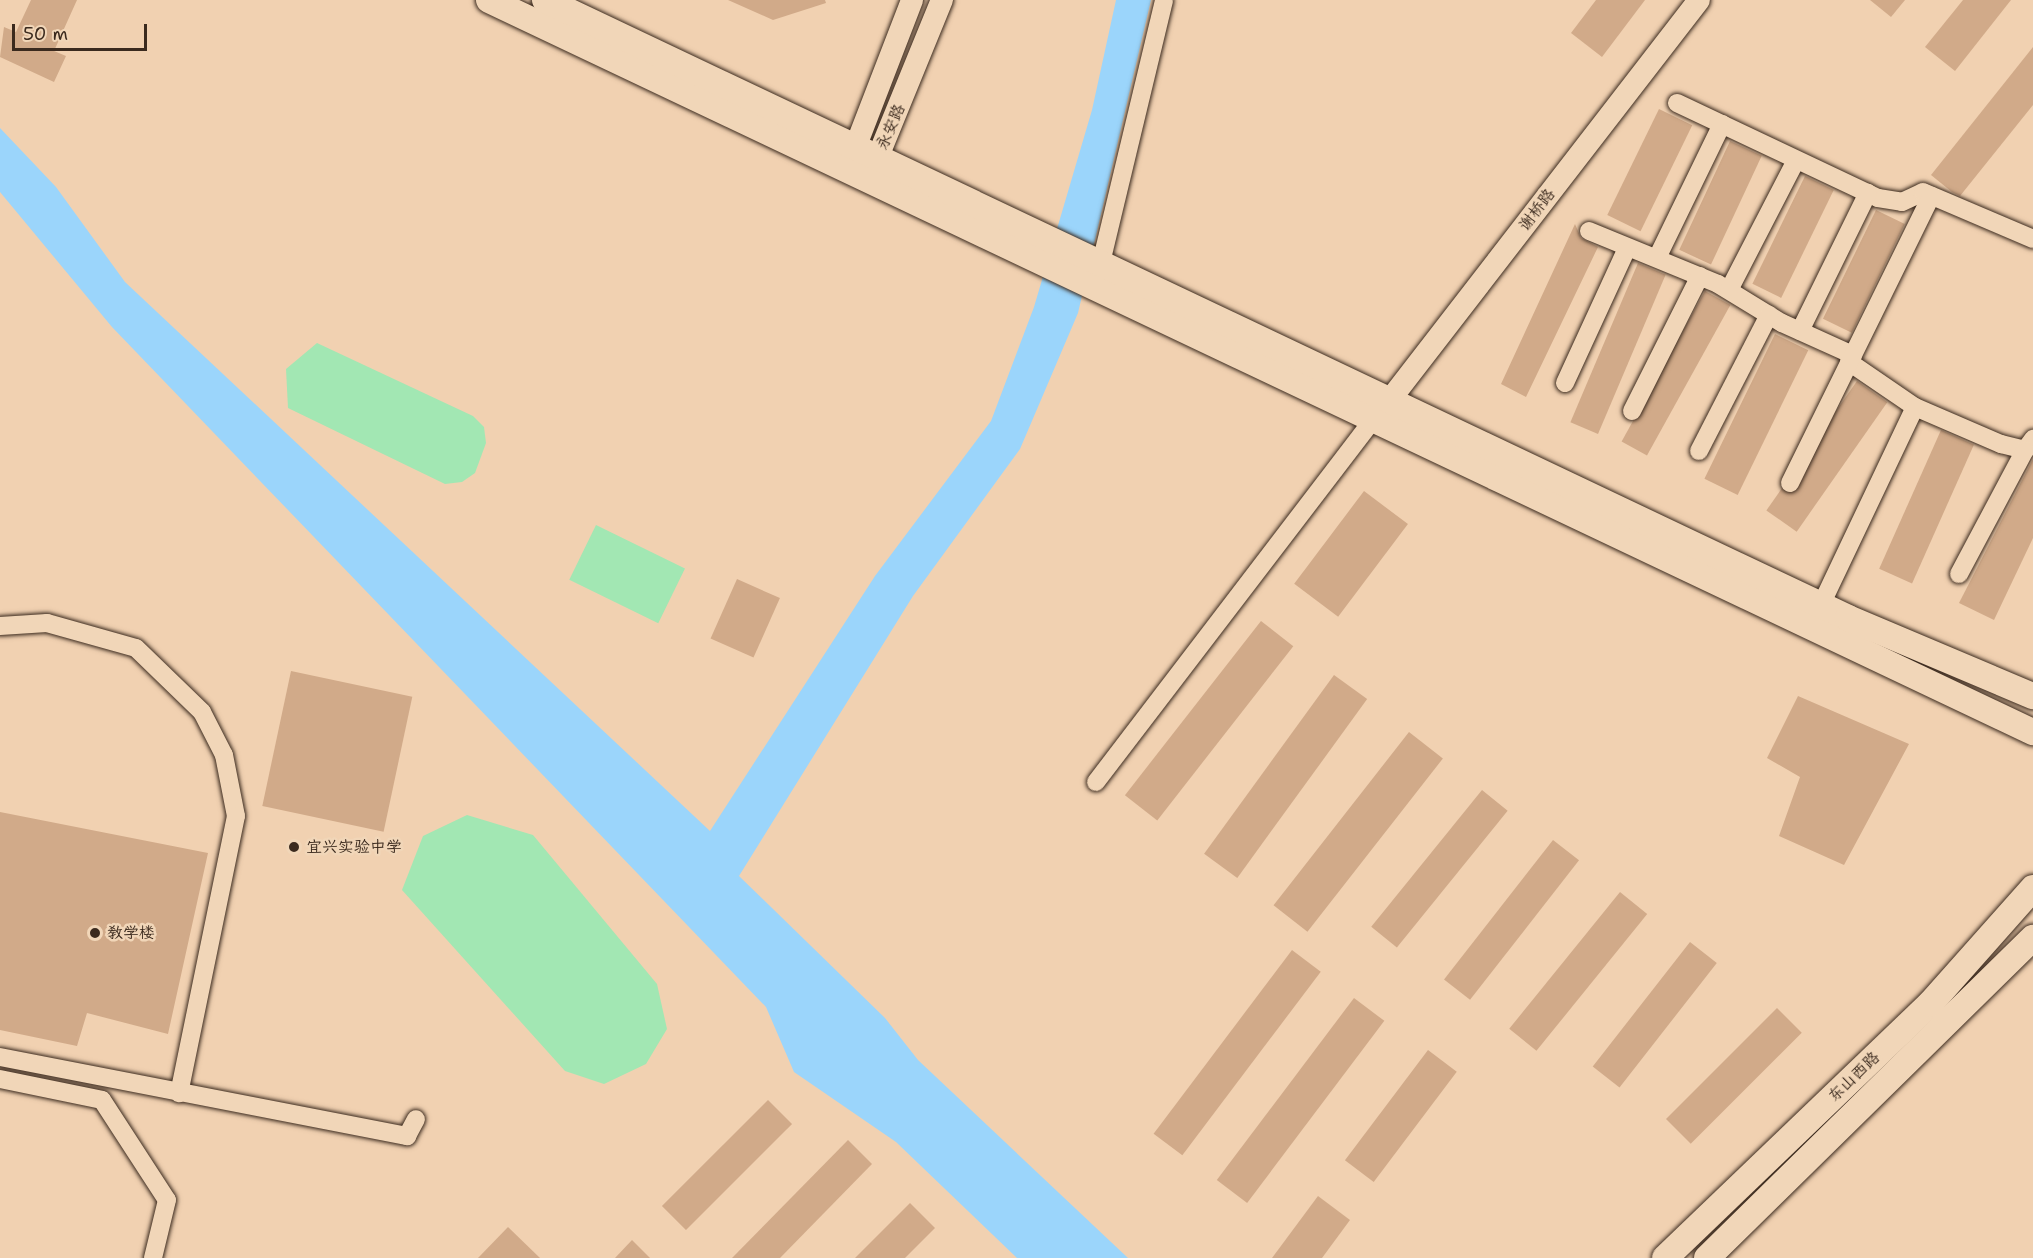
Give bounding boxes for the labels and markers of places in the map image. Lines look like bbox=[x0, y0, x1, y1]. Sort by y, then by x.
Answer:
place label: 宜兴实验中学 bbox=[306, 837, 402, 857]
marker: 宜兴实验中学 bbox=[287, 840, 301, 854]
place label: 教学楼 bbox=[107, 923, 155, 943]
marker: 教学楼 bbox=[88, 926, 102, 940]

